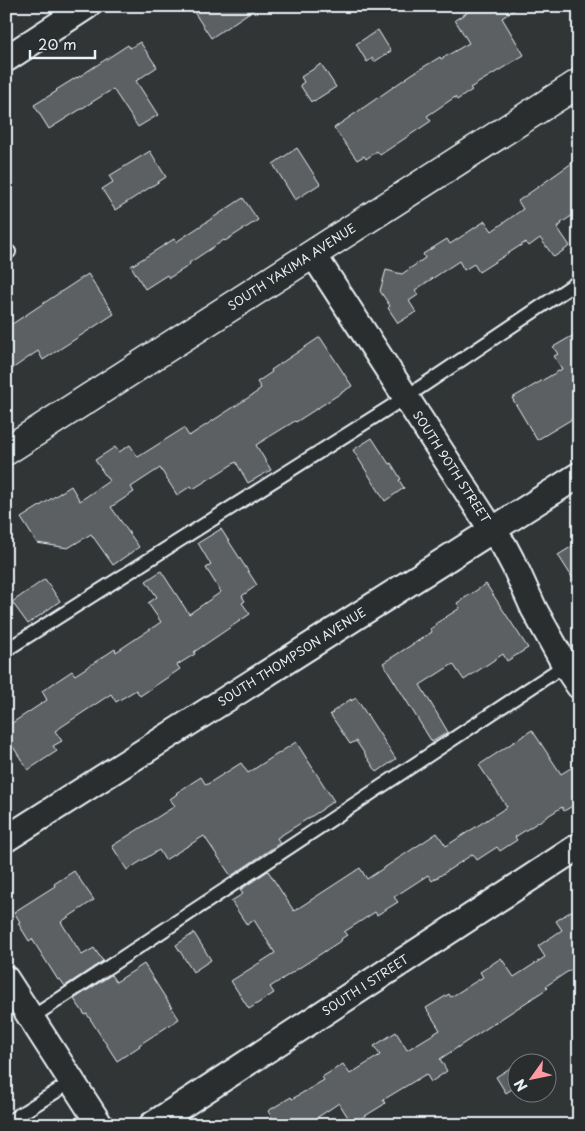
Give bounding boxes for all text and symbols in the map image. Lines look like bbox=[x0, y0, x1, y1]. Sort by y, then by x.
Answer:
scale bar bbox=[30, 28, 95, 60]
text: 20 m bbox=[38, 32, 77, 55]
street label: SOUTH YAKIMA AVENUE bbox=[224, 219, 359, 314]
street label: SOUTH 90TH STREET bbox=[409, 407, 496, 527]
street label: SOUTH THOMPSON AVENUE bbox=[214, 603, 369, 710]
street label: SOUTH I STREET bbox=[318, 949, 412, 1020]
north arrow bbox=[508, 1054, 558, 1104]
text: N bbox=[509, 1075, 533, 1096]

